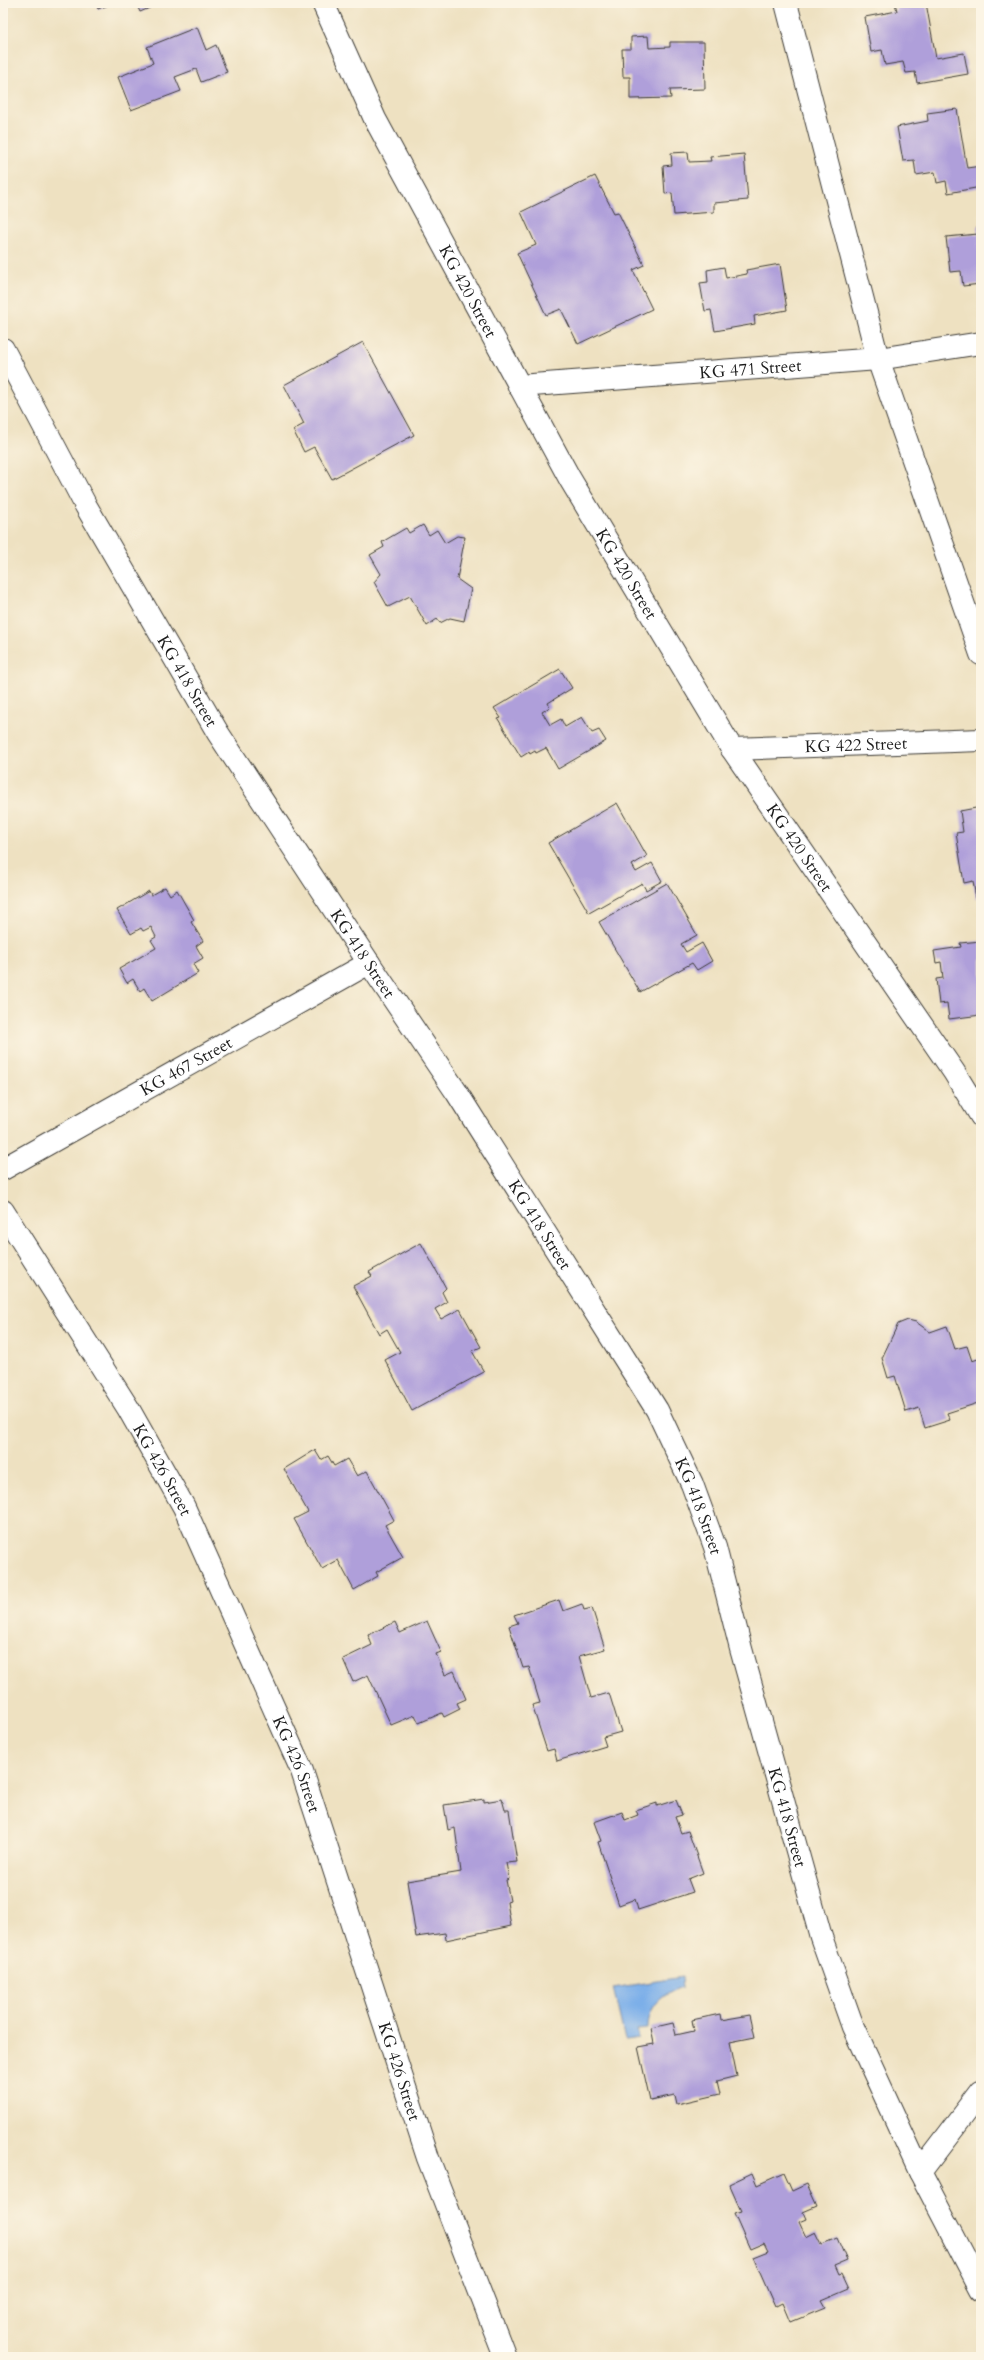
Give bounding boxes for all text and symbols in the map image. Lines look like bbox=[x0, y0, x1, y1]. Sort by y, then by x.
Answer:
street label: KG 420 Street bbox=[434, 241, 503, 342]
street label: KG 471 Street bbox=[698, 353, 803, 384]
street label: KG 420 Street bbox=[591, 524, 663, 624]
street label: KG 418 Street bbox=[152, 631, 224, 732]
street label: KG 422 Street bbox=[804, 731, 908, 758]
street label: KG 420 Street bbox=[761, 799, 839, 897]
street label: KG 418 Street bbox=[325, 904, 401, 1003]
street label: KG 467 Street bbox=[136, 1031, 237, 1101]
street label: KG 418 Street bbox=[503, 1175, 577, 1275]
street label: KG 426 Street bbox=[128, 1419, 198, 1520]
street label: KG 418 Street bbox=[670, 1454, 728, 1557]
street label: KG 426 Street bbox=[267, 1712, 326, 1816]
street label: KG 418 Street bbox=[763, 1765, 813, 1870]
street label: KG 426 Street bbox=[373, 2019, 427, 2124]

